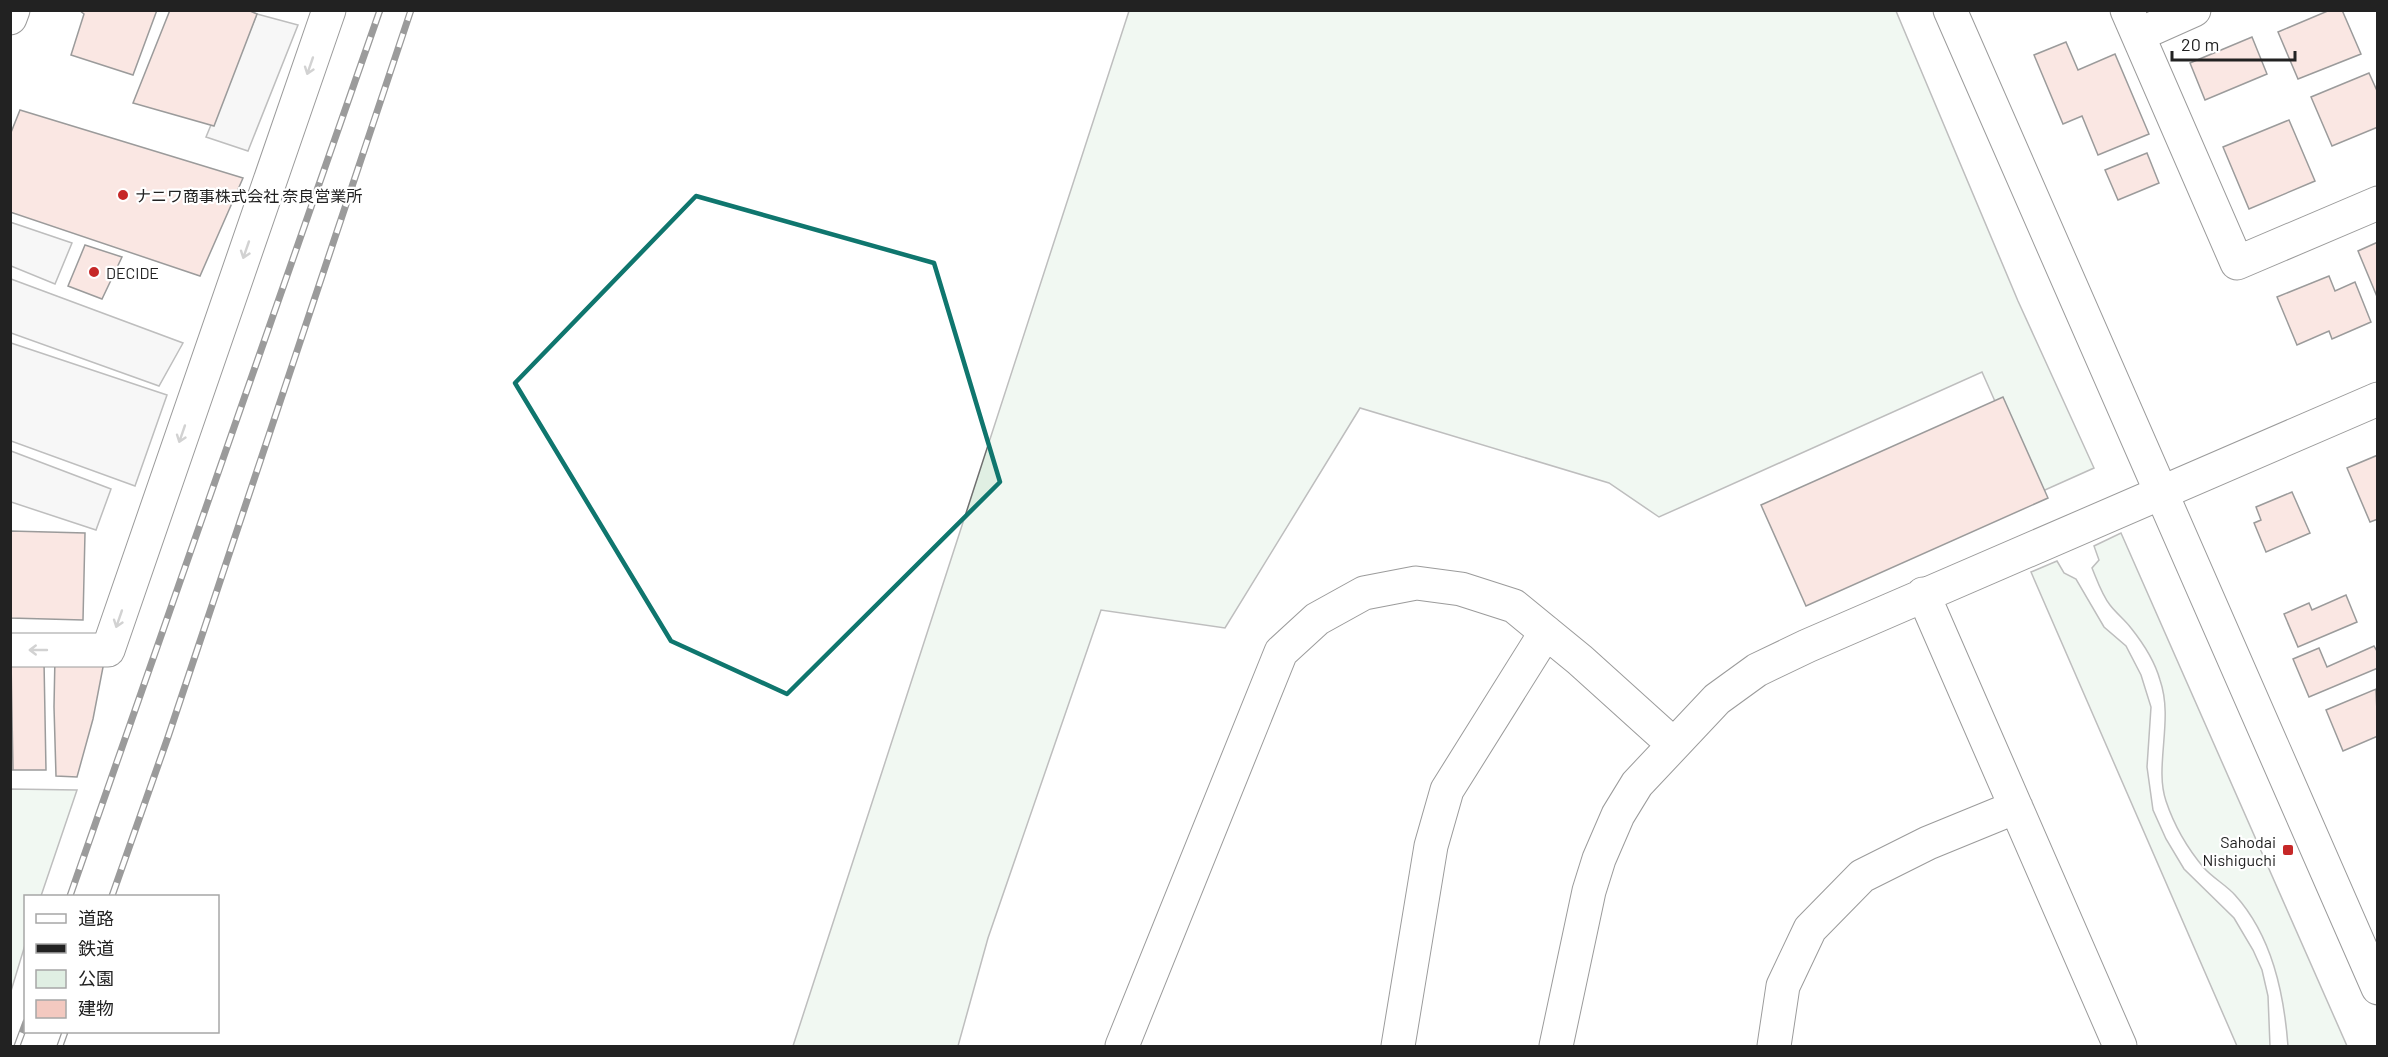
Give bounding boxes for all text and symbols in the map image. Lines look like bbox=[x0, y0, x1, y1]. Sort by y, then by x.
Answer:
scale bar bbox=[2172, 24, 2295, 62]
text: 20 m bbox=[2181, 33, 2219, 55]
one-way arrow bbox=[303, 56, 314, 75]
place label: ナニワ商事株式会社 奈良営業所 bbox=[135, 186, 362, 205]
marker: ナニワ商事株式会社 奈良営業所 bbox=[116, 188, 130, 202]
one-way arrow bbox=[239, 240, 250, 259]
place label: DECIDE bbox=[106, 263, 159, 282]
marker: DECIDE bbox=[87, 265, 101, 279]
one-way arrow bbox=[176, 425, 187, 443]
one-way arrow bbox=[112, 609, 123, 628]
one-way arrow bbox=[29, 644, 49, 656]
place label: Sahodai Nishiguchi bbox=[2203, 832, 2276, 869]
marker: Sahodai Nishiguchi bbox=[2281, 843, 2295, 857]
legend bbox=[24, 895, 219, 1033]
text: 道路 bbox=[78, 907, 114, 929]
text: 鉄道 bbox=[78, 937, 114, 959]
text: 公園 bbox=[78, 967, 114, 989]
text: 建物 bbox=[78, 997, 114, 1019]

